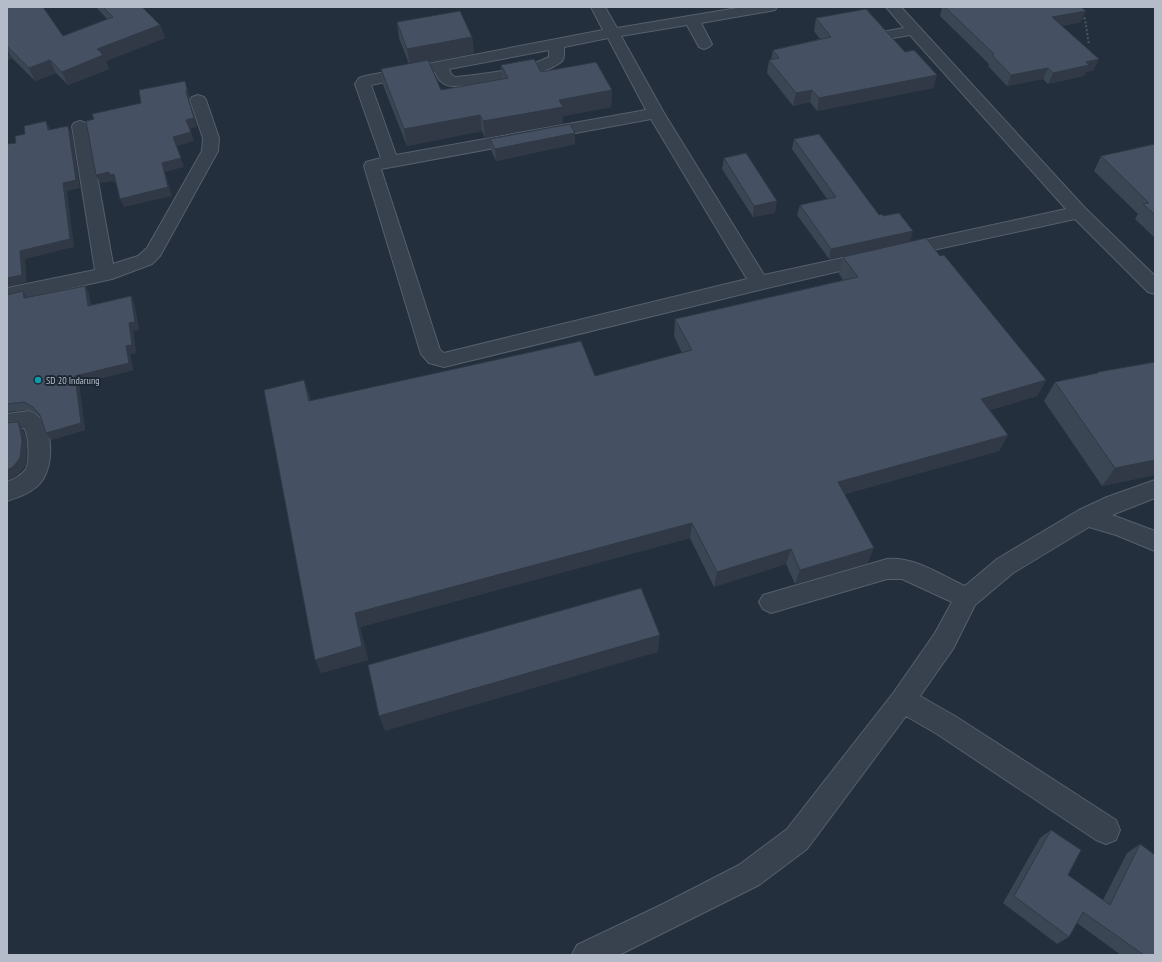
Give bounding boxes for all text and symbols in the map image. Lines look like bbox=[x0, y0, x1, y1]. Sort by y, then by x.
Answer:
place label: SD 20 Indarung bbox=[46, 374, 100, 387]
marker: SD 20 Indarung bbox=[33, 375, 43, 385]

